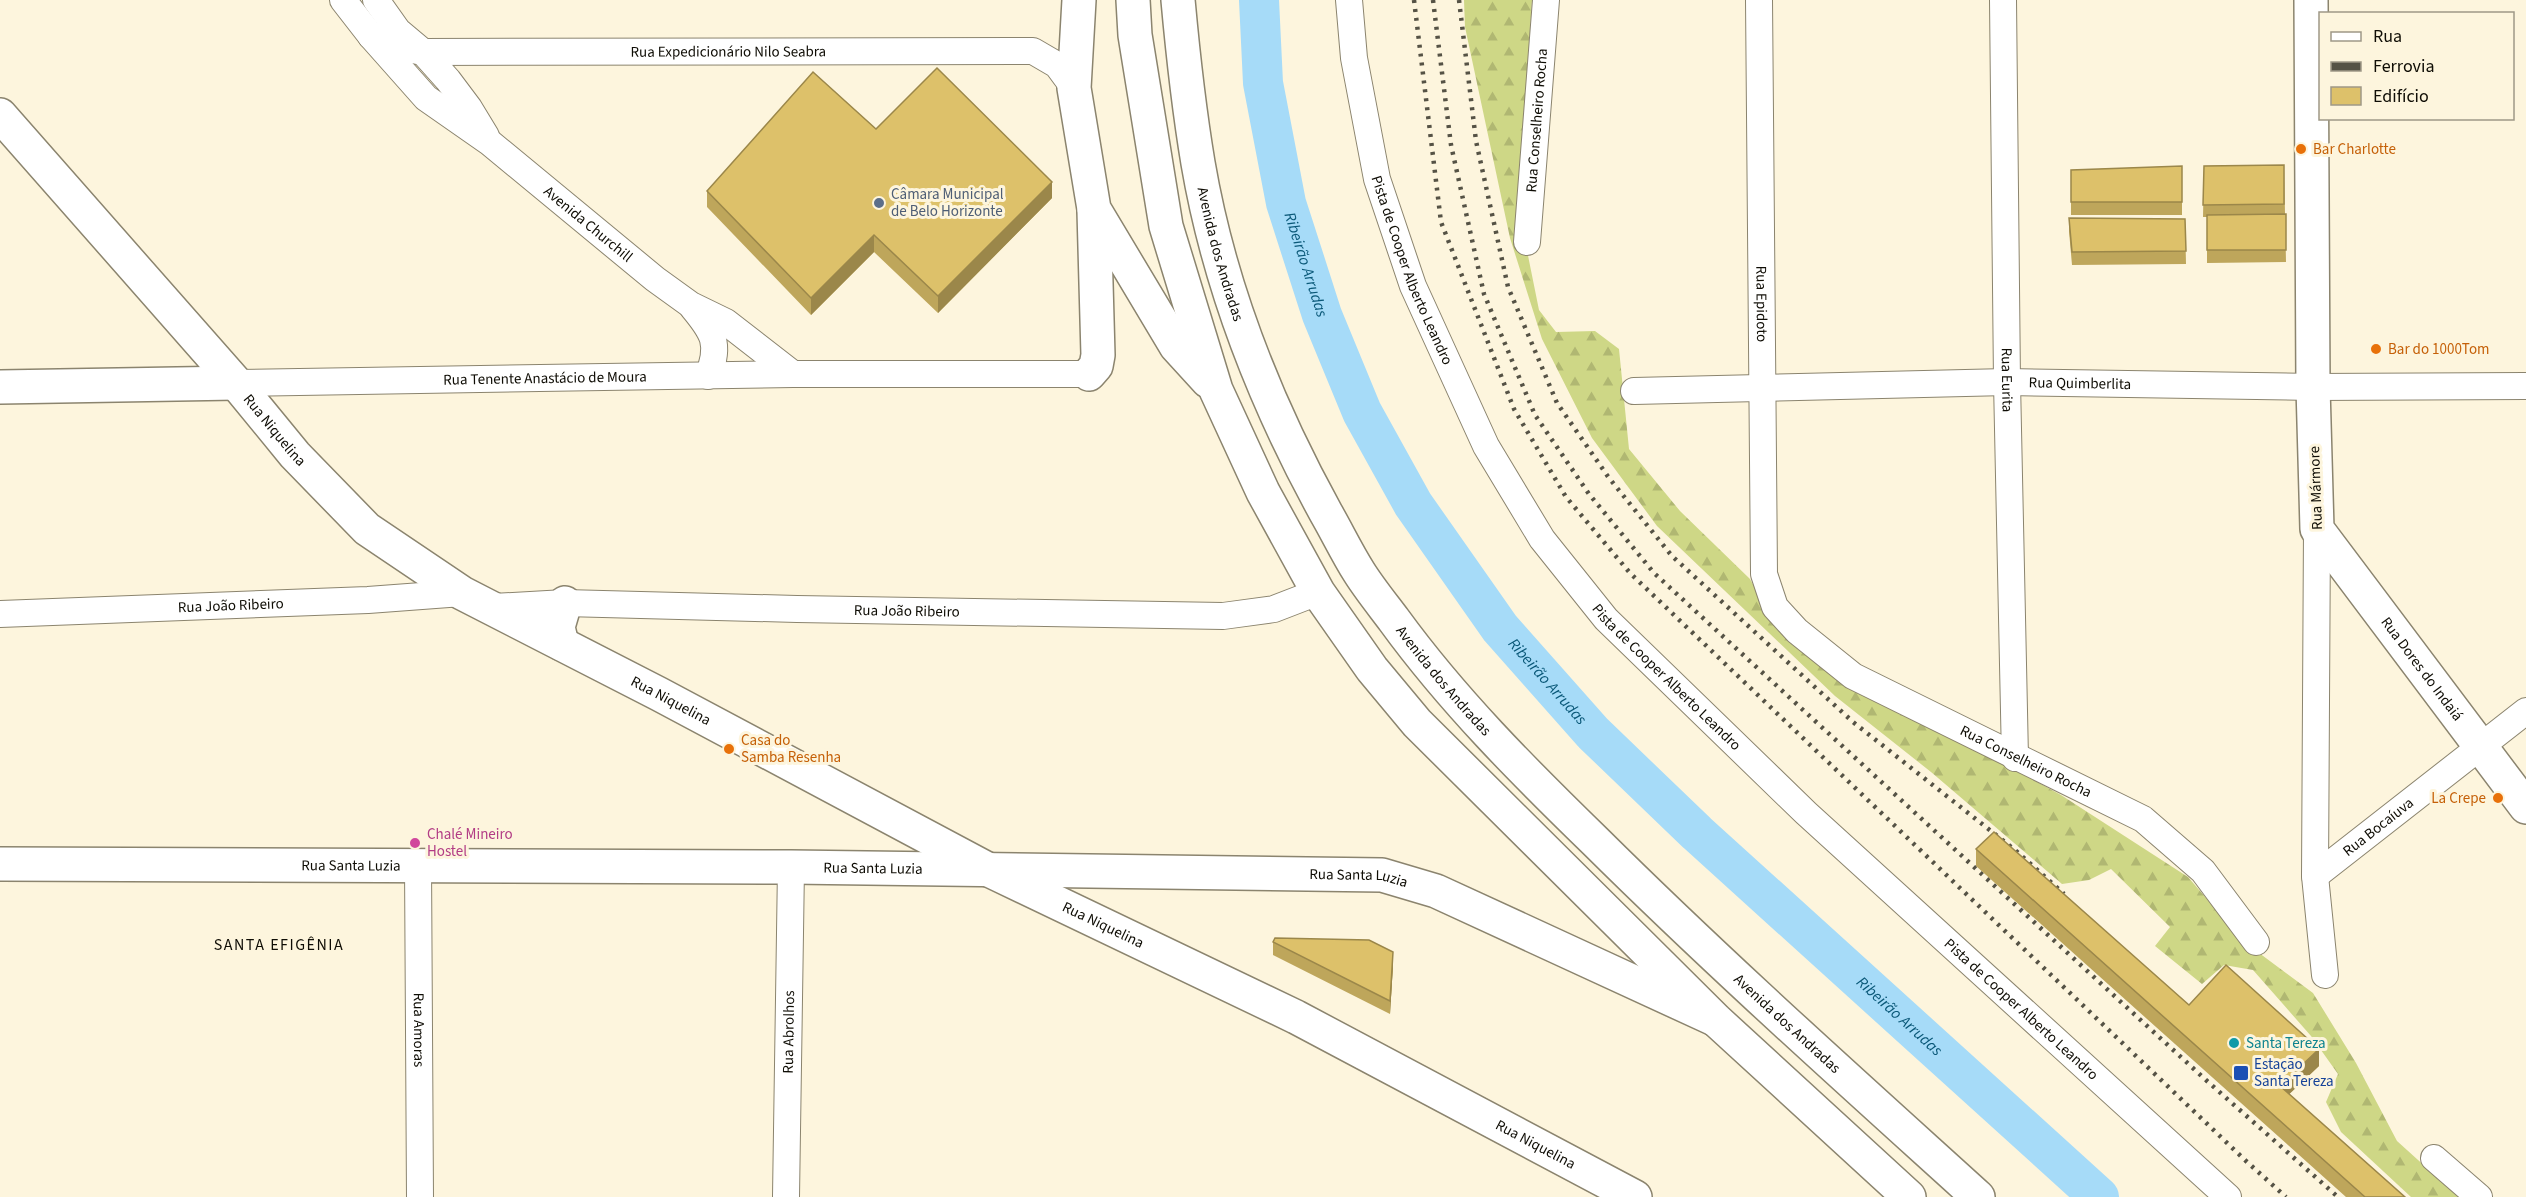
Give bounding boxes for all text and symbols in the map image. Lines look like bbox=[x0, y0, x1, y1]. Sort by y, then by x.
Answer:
legend bbox=[2319, 12, 2514, 120]
text: Rua bbox=[2373, 24, 2402, 49]
street label: Rua Expedicionário Nilo Seabra bbox=[630, 41, 826, 62]
street label: Rua Conselheiro Rocha bbox=[1520, 48, 1553, 193]
text: Ferrovia bbox=[2373, 54, 2434, 79]
text: Edifício bbox=[2373, 84, 2429, 109]
place label: Bar Charlotte bbox=[2313, 139, 2396, 160]
marker: Bar Charlotte bbox=[2294, 142, 2308, 156]
street label: Pista de Cooper Alberto Leandro bbox=[1366, 173, 1458, 368]
street label: Avenida Churchill bbox=[539, 181, 637, 267]
place label: Câmara Municipal de Belo Horizonte bbox=[891, 184, 1004, 222]
street label: Avenida dos Andradas bbox=[1192, 185, 1249, 324]
marker: Câmara Municipal de Belo Horizonte bbox=[872, 196, 886, 210]
water label: Ribeirão Arrudas bbox=[1279, 209, 1333, 320]
street label: Rua Epidoto bbox=[1751, 266, 1772, 342]
place label: Bar do 1000Tom bbox=[2388, 339, 2489, 360]
marker: Bar do 1000Tom bbox=[2369, 342, 2383, 356]
street label: Rua Eurita bbox=[1996, 348, 2018, 413]
street label: Rua Tenente Anastácio de Moura bbox=[443, 366, 647, 390]
street label: Rua Quimberlita bbox=[2029, 372, 2131, 395]
street label: Rua Niquelina bbox=[239, 389, 311, 471]
street label: Rua Mármore bbox=[2304, 446, 2328, 530]
street label: Rua João Ribeiro bbox=[177, 593, 284, 618]
street label: Rua João Ribeiro bbox=[854, 599, 960, 622]
street label: Pista de Cooper Alberto Leandro bbox=[1587, 599, 1746, 755]
street label: Rua Dores do Indaiá bbox=[2376, 612, 2468, 725]
street label: Avenida dos Andradas bbox=[1391, 621, 1496, 740]
water label: Ribeirão Arrudas bbox=[1503, 633, 1592, 730]
street label: Rua Niquelina bbox=[627, 671, 715, 730]
street label: Rua Conselheiro Rocha bbox=[1956, 720, 2095, 803]
place label: Casa do Samba Resenha bbox=[741, 730, 841, 768]
marker: Casa do Samba Resenha bbox=[722, 742, 736, 756]
place label: La Crepe bbox=[2431, 788, 2486, 809]
marker: La Crepe bbox=[2491, 791, 2505, 805]
street label: Rua Bocaíuva bbox=[2338, 792, 2418, 861]
place label: Chalé Mineiro Hostel bbox=[427, 824, 513, 862]
marker: Chalé Mineiro Hostel bbox=[408, 836, 422, 850]
street label: Rua Santa Luzia bbox=[301, 855, 401, 876]
street label: Rua Santa Luzia bbox=[823, 857, 923, 879]
street label: Rua Santa Luzia bbox=[1309, 864, 1411, 893]
street label: Rua Niquelina bbox=[1059, 896, 1147, 953]
street label: Pista de Cooper Alberto Leandro bbox=[1940, 933, 2103, 1085]
district label: SANTA EFIGÊNIA bbox=[214, 934, 344, 956]
street label: Avenida dos Andradas bbox=[1729, 969, 1845, 1078]
water label: Ribeirão Arrudas bbox=[1851, 971, 1948, 1061]
street label: Rua Abrolhos bbox=[777, 990, 800, 1074]
street label: Rua Amoras bbox=[408, 993, 430, 1067]
place label: Santa Tereza bbox=[2246, 1033, 2326, 1054]
marker: Santa Tereza bbox=[2227, 1036, 2241, 1050]
place label: Estação Santa Tereza bbox=[2254, 1054, 2334, 1092]
marker: Estação Santa Tereza bbox=[2232, 1064, 2250, 1082]
street label: Rua Niquelina bbox=[1492, 1114, 1579, 1174]

